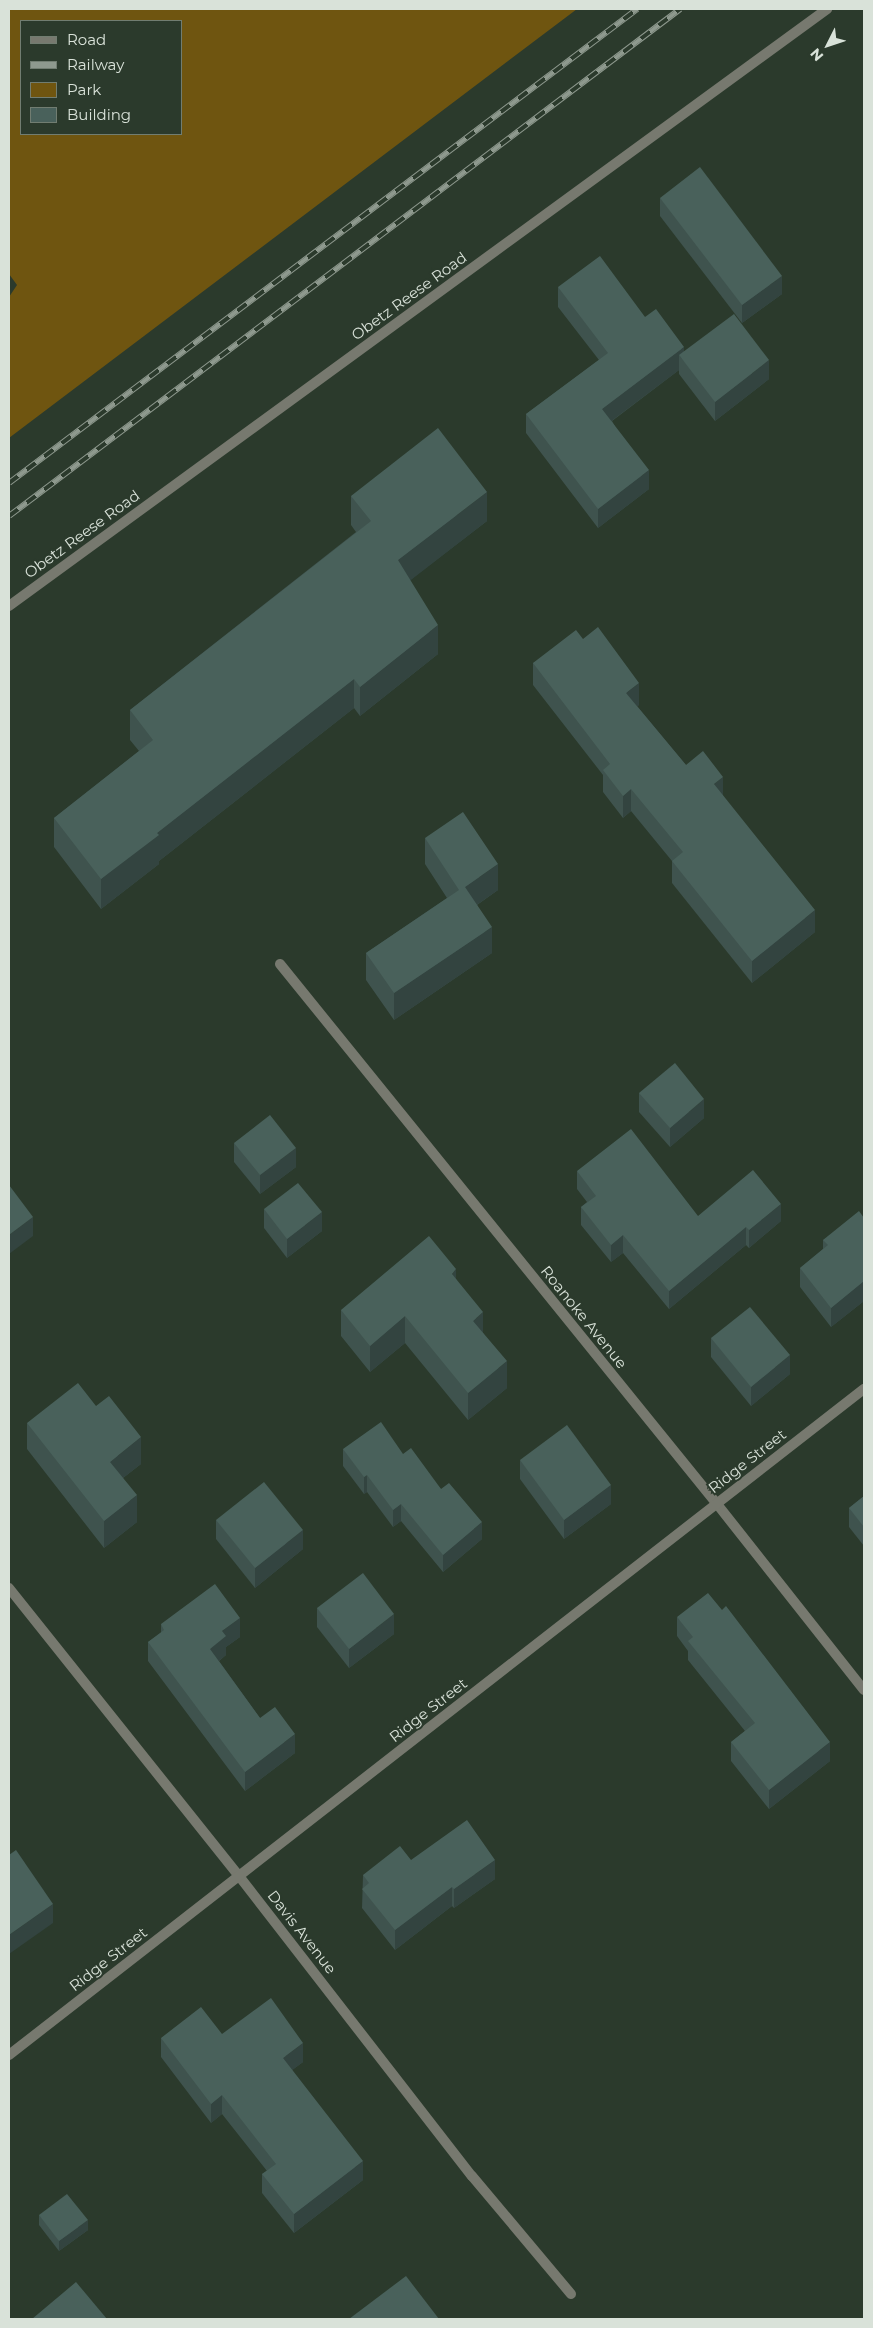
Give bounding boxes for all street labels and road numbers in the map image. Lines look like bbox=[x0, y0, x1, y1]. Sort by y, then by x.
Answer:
street label: Obetz Reese Road bbox=[348, 248, 470, 344]
street label: Obetz Reese Road bbox=[21, 486, 143, 582]
street label: Roanoke Avenue bbox=[537, 1262, 631, 1372]
street label: Ridge Street bbox=[705, 1425, 789, 1497]
street label: Ridge Street bbox=[386, 1674, 470, 1746]
street label: Davis Avenue bbox=[264, 1887, 340, 1977]
street label: Ridge Street bbox=[66, 1923, 150, 1995]

